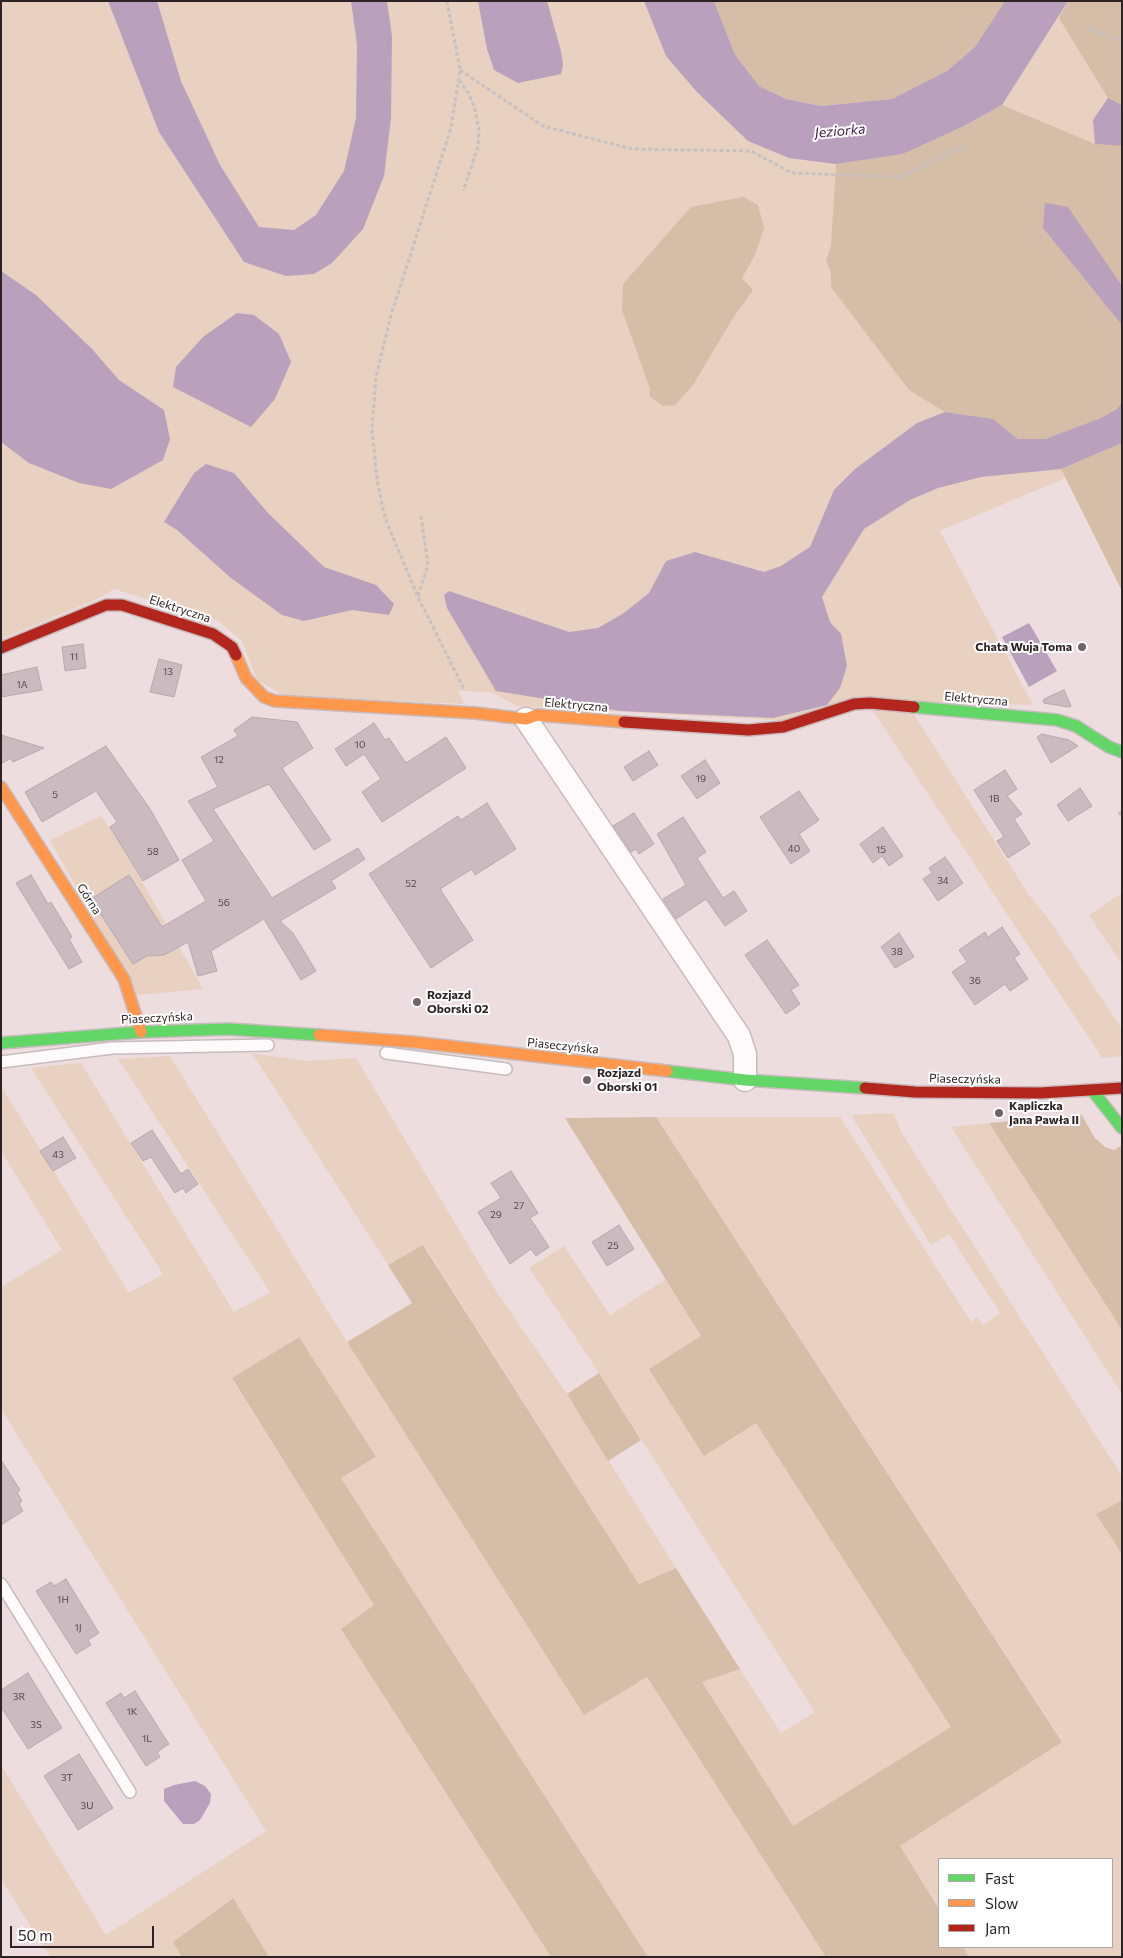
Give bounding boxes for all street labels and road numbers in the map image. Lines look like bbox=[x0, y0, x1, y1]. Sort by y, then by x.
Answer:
street label: Elektryczna bbox=[147, 592, 213, 626]
street label: Elektryczna bbox=[944, 689, 1008, 709]
street label: Elektryczna bbox=[544, 695, 608, 715]
street label: Górna bbox=[74, 881, 104, 917]
street label: Piaseczyńska bbox=[121, 1009, 193, 1027]
street label: Piaseczyńska bbox=[526, 1035, 600, 1057]
street label: Piaseczyńska bbox=[929, 1071, 1001, 1087]

